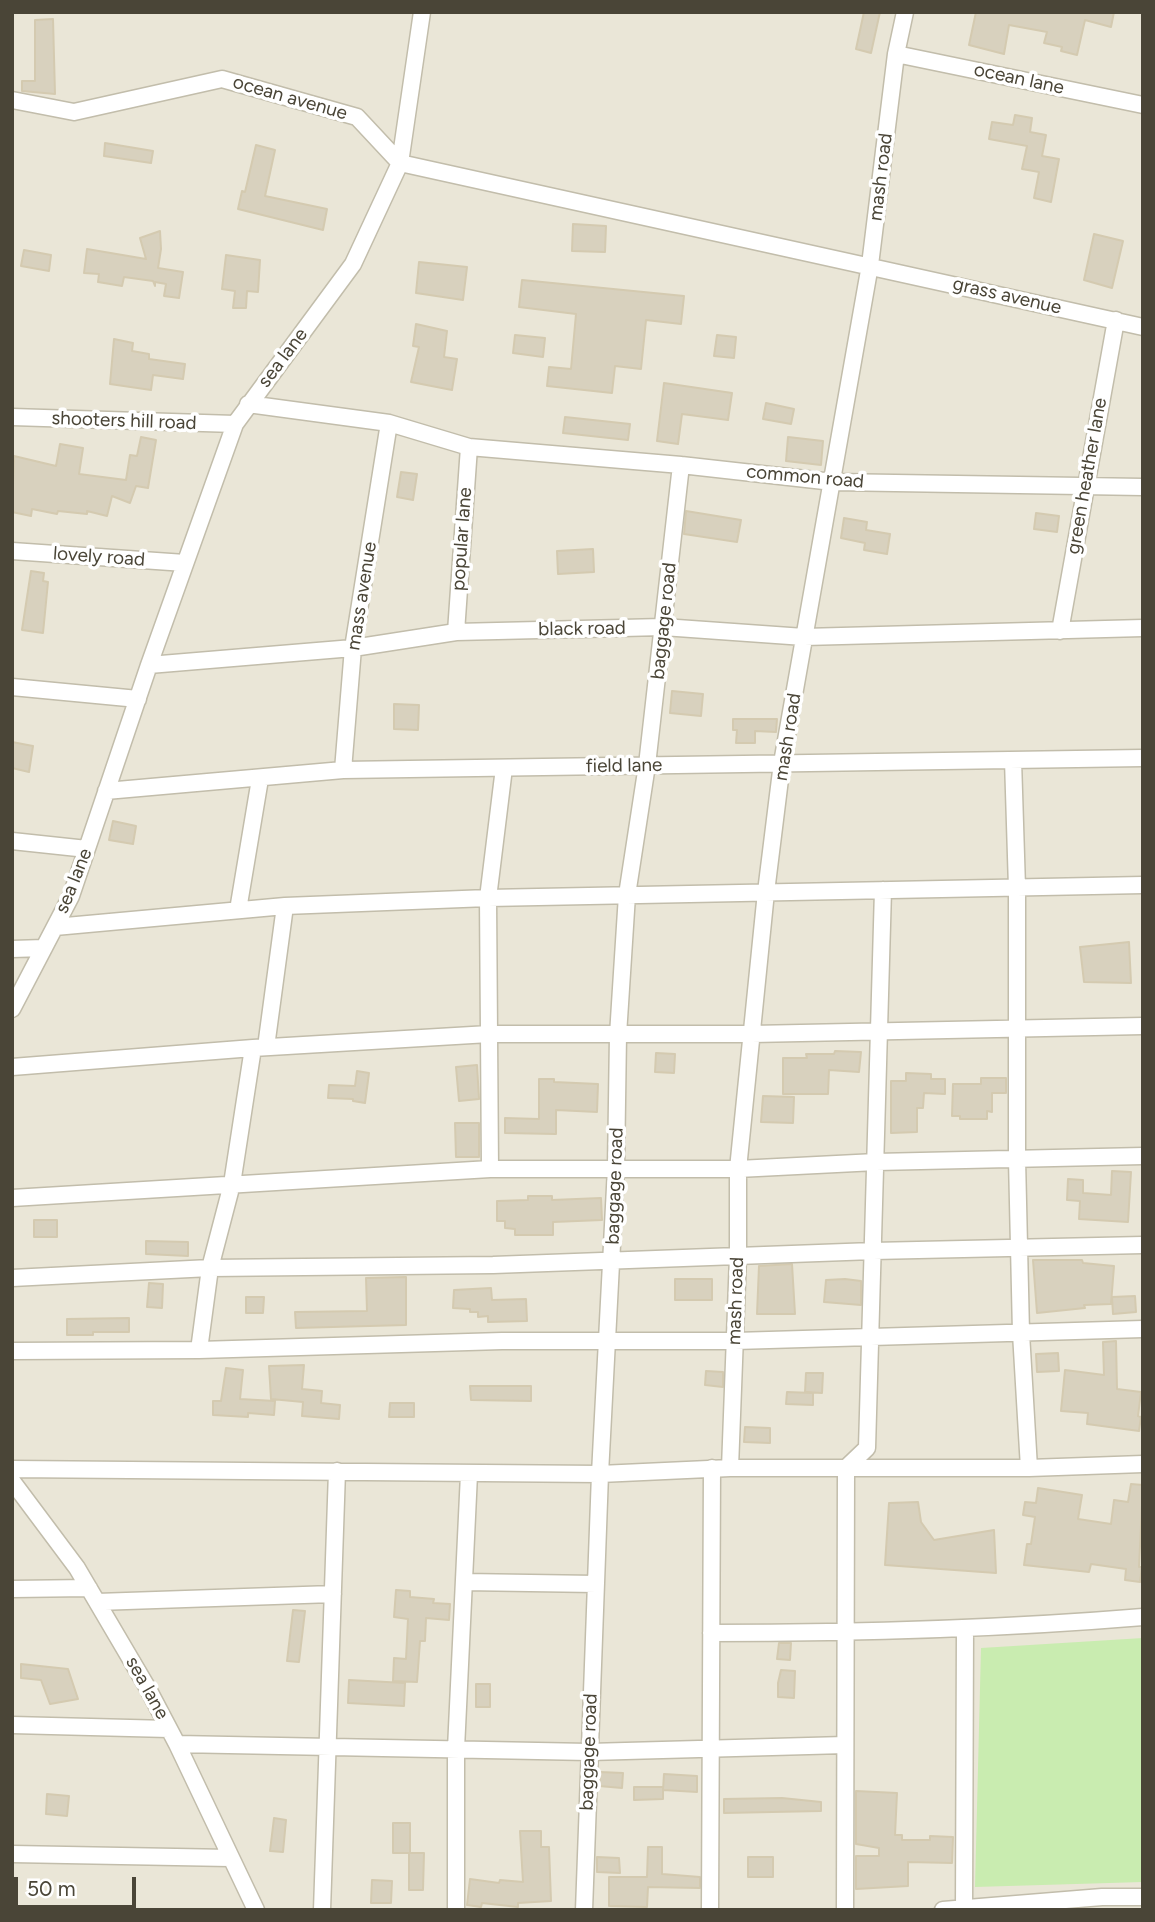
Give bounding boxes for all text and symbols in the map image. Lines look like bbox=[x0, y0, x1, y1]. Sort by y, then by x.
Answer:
street label: ocean lane bbox=[972, 58, 1066, 100]
street label: ocean avenue bbox=[230, 71, 350, 125]
street label: mash road bbox=[864, 132, 898, 222]
street label: grass avenue bbox=[950, 272, 1064, 320]
street label: sea lane bbox=[253, 324, 313, 392]
street label: green heather lane bbox=[1062, 396, 1112, 556]
street label: shooters hill road bbox=[51, 407, 197, 435]
street label: common road bbox=[745, 460, 865, 494]
street label: popular lane bbox=[447, 486, 477, 592]
street label: mass avenue bbox=[342, 540, 382, 652]
street label: lovely road bbox=[52, 542, 146, 572]
street label: baggage road bbox=[647, 561, 681, 681]
street label: black road bbox=[538, 617, 626, 641]
street label: mash road bbox=[770, 692, 806, 782]
street label: field lane bbox=[585, 754, 663, 778]
street label: sea lane bbox=[51, 845, 97, 917]
street label: baggage road bbox=[602, 1127, 628, 1245]
street label: mash road bbox=[723, 1256, 749, 1346]
street label: sea lane bbox=[120, 1653, 174, 1723]
street label: baggage road bbox=[576, 1693, 602, 1811]
scale bar bbox=[18, 1862, 140, 1906]
text: 50 m bbox=[27, 1876, 76, 1901]

